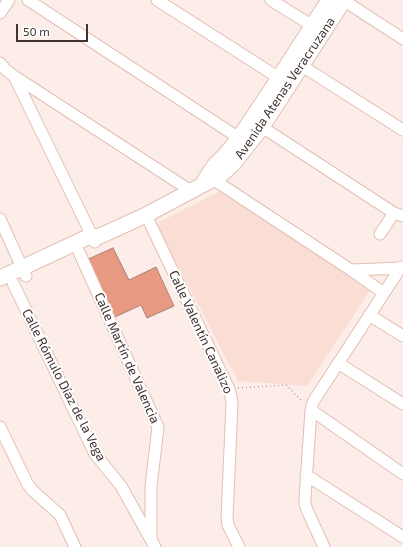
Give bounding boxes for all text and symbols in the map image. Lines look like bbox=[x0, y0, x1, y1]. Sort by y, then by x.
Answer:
street label: Avenida Atenas Veracruzana bbox=[232, 14, 338, 162]
scale bar bbox=[18, 16, 90, 42]
text: 50 m bbox=[23, 24, 50, 38]
street label: Calle Valentín Canalizo bbox=[166, 268, 236, 396]
street label: Calle Martín de Valencia bbox=[91, 290, 163, 426]
street label: Calle Rómulo Díaz de la Vega bbox=[19, 306, 109, 464]

